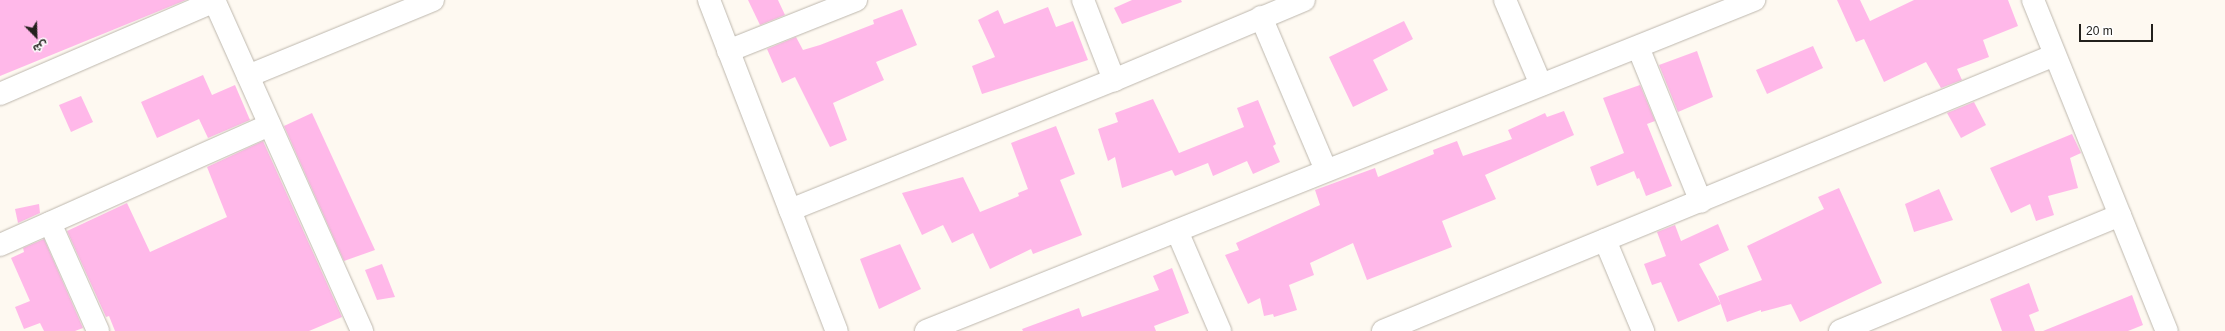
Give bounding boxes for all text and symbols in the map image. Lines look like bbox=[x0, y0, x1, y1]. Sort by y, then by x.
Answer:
north arrow bbox=[16, 16, 56, 56]
scale bar bbox=[2081, 16, 2155, 42]
text: 20 m bbox=[2086, 24, 2113, 38]
text: ش bbox=[31, 39, 50, 56]

